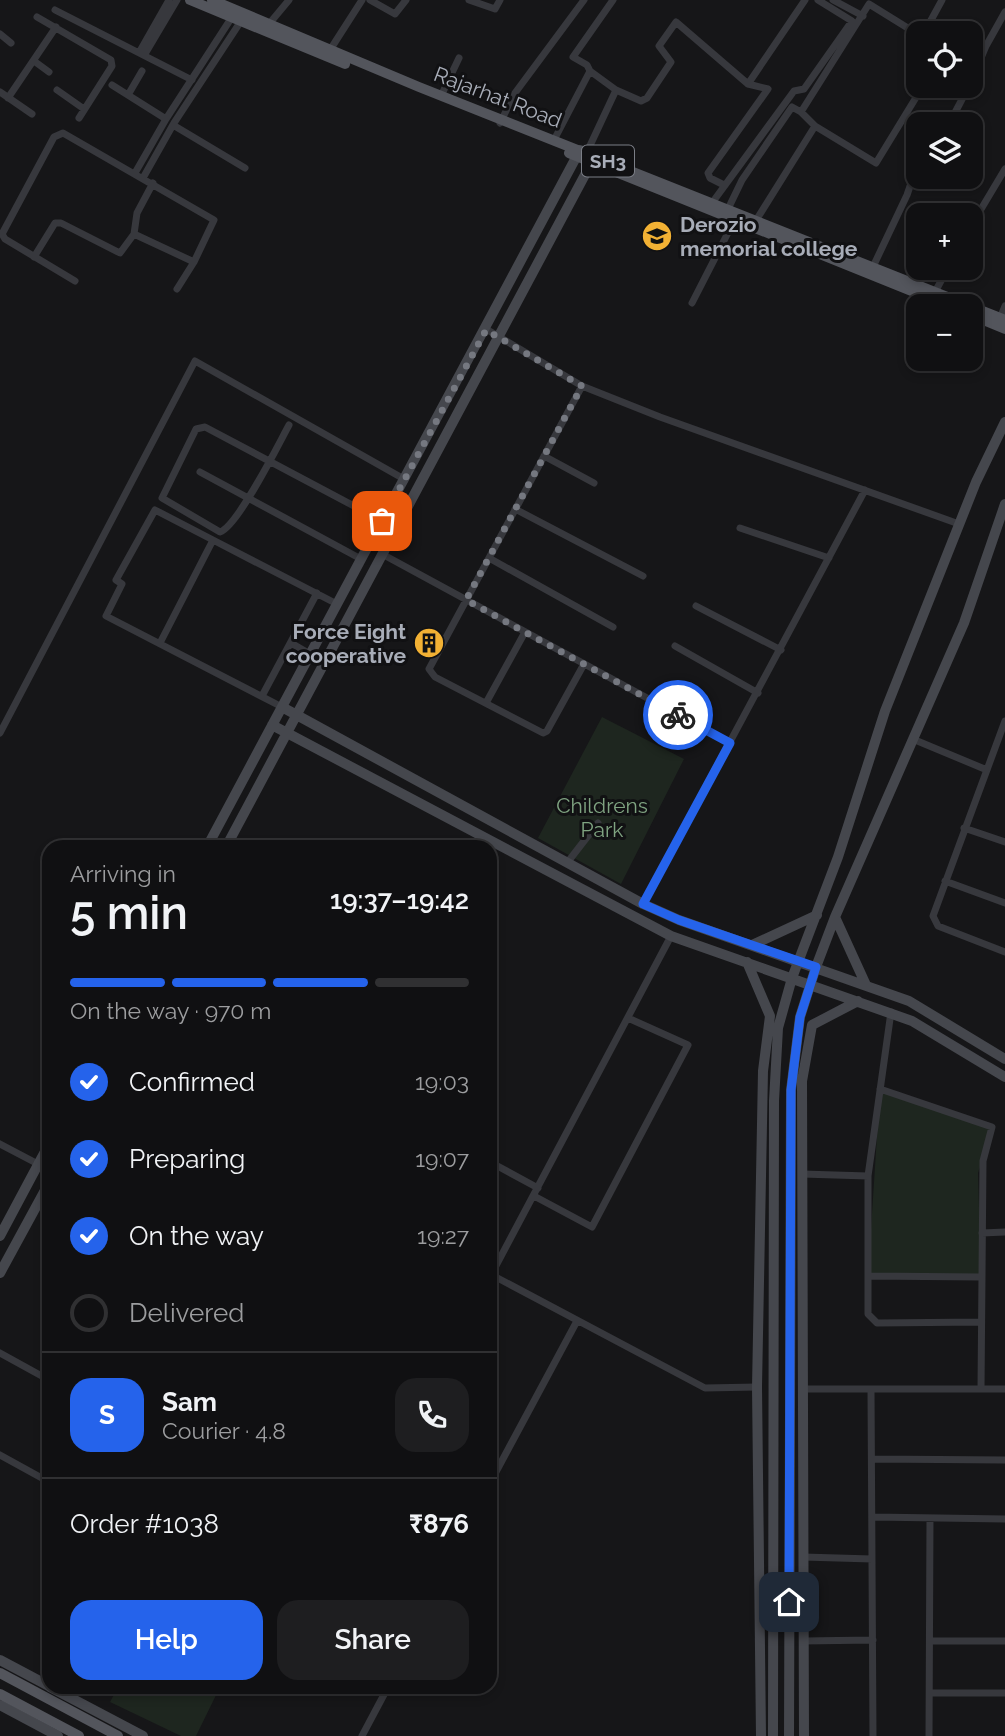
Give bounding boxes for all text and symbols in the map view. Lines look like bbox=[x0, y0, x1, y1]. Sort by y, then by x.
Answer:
map controls bbox=[906, 21, 983, 371]
button: locate bbox=[906, 21, 983, 98]
street label: Rajarhat Road bbox=[431, 61, 565, 133]
button: layers bbox=[906, 112, 983, 189]
road number: SH3 bbox=[582, 146, 634, 176]
button: + bbox=[906, 203, 983, 280]
place label: Derozio memorial college bbox=[680, 212, 858, 261]
school or university icon: Derozio memorial college bbox=[640, 219, 674, 253]
button: − bbox=[906, 294, 983, 371]
pin bbox=[352, 491, 412, 551]
icon: bag bbox=[363, 502, 401, 540]
place label: Force Eight cooperative bbox=[286, 619, 406, 668]
building icon: Force Eight cooperative bbox=[412, 626, 446, 660]
courier bbox=[643, 680, 713, 750]
icon: bike bbox=[659, 696, 697, 734]
park label: Childrens Park bbox=[556, 793, 648, 842]
text: Arriving in bbox=[70, 860, 176, 887]
text: 19:37–19:42 bbox=[330, 885, 469, 915]
text: 5 min bbox=[70, 886, 188, 940]
text: On the way · 970 m bbox=[70, 997, 271, 1024]
icon: check bbox=[70, 1063, 108, 1101]
text: Confirmed bbox=[129, 1067, 255, 1097]
text: 19:03 bbox=[415, 1068, 469, 1095]
icon: check bbox=[70, 1140, 108, 1178]
text: Preparing bbox=[129, 1144, 245, 1174]
text: 19:07 bbox=[415, 1145, 469, 1172]
icon: check bbox=[70, 1217, 108, 1255]
text: On the way bbox=[129, 1221, 264, 1251]
text: 19:27 bbox=[417, 1222, 469, 1249]
text: Delivered bbox=[129, 1298, 244, 1328]
button: phone bbox=[395, 1378, 469, 1452]
text: Sam bbox=[162, 1387, 217, 1417]
text: S bbox=[99, 1400, 115, 1430]
text: Courier · 4.8 bbox=[162, 1417, 286, 1444]
text: Order #1038 bbox=[70, 1509, 219, 1539]
text: ₹876 bbox=[409, 1509, 469, 1539]
pin bbox=[759, 1572, 819, 1632]
icon: home bbox=[770, 1583, 808, 1621]
button: Help bbox=[70, 1600, 263, 1680]
button: Share bbox=[277, 1600, 469, 1680]

